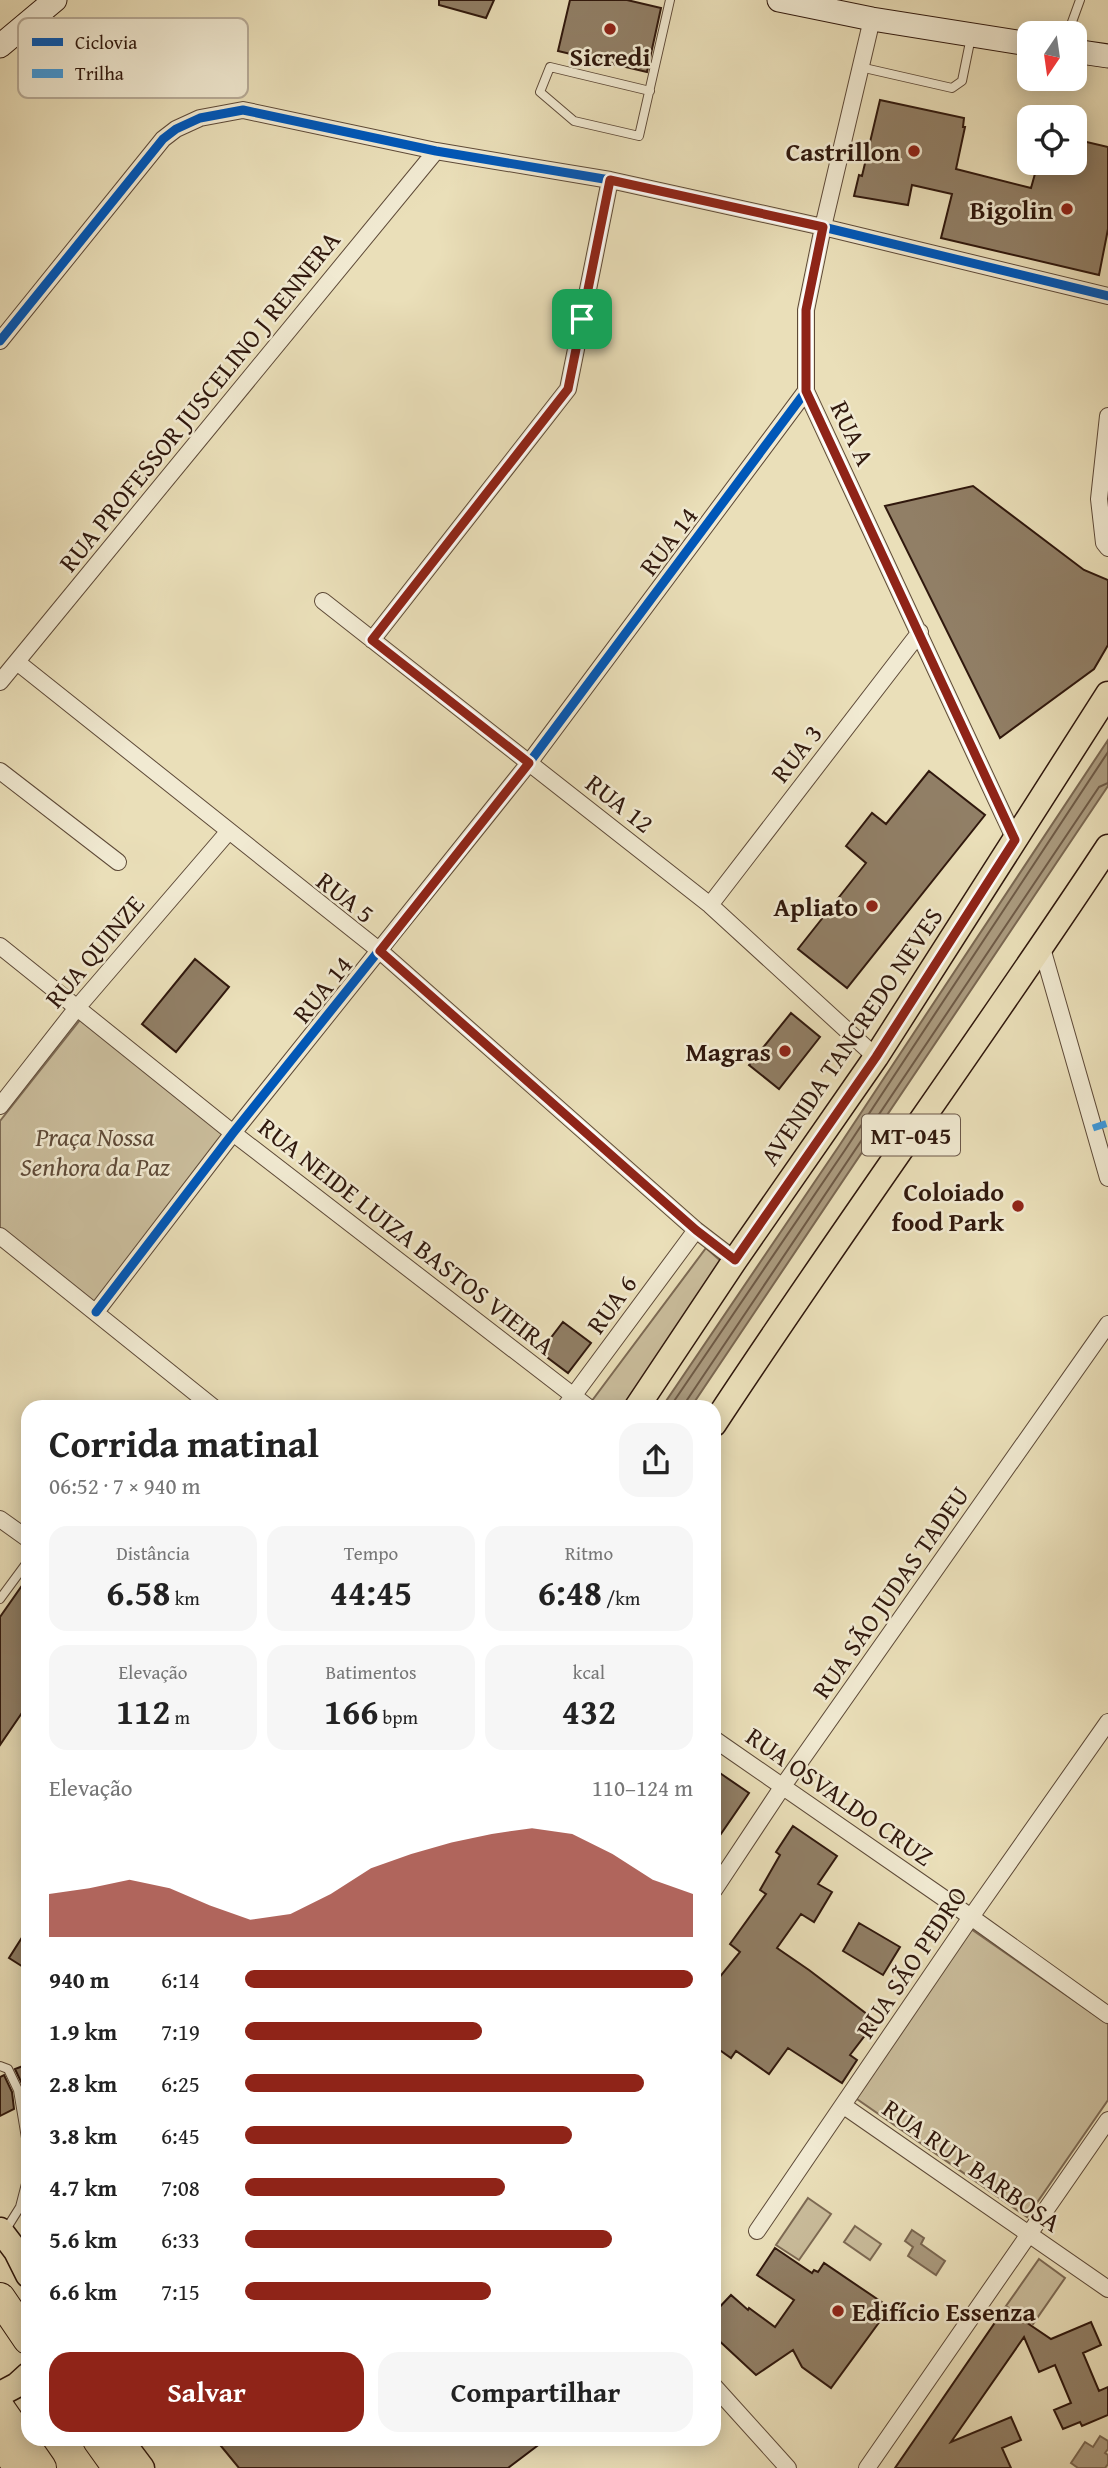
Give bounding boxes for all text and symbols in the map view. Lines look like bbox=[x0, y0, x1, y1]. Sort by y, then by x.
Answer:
legend bbox=[18, 18, 248, 98]
marker: Sicredi bbox=[602, 21, 618, 37]
north arrow bbox=[1017, 21, 1087, 91]
map controls bbox=[1017, 21, 1087, 175]
text: Ciclovia bbox=[75, 28, 137, 56]
place label: Sicredi bbox=[569, 37, 651, 76]
text: Trilha bbox=[75, 59, 124, 87]
button: locate bbox=[1017, 105, 1087, 175]
place label: Castrillon bbox=[786, 132, 901, 171]
marker: Castrillon bbox=[906, 143, 922, 159]
place label: Bigolin bbox=[970, 190, 1054, 229]
marker: Bigolin bbox=[1059, 201, 1075, 217]
street label: RUA PROFESSOR JUSCELINO J RENNERA bbox=[49, 222, 349, 580]
pin bbox=[552, 289, 612, 349]
icon: arrive bbox=[563, 300, 601, 338]
street label: RUA A bbox=[821, 394, 885, 472]
street label: RUA 14 bbox=[629, 498, 707, 584]
street label: RUA 3 bbox=[761, 715, 831, 791]
street label: RUA 12 bbox=[578, 764, 662, 842]
street label: RUA 5 bbox=[308, 862, 384, 932]
street label: RUA QUINZE bbox=[35, 886, 153, 1016]
place label: Apliato bbox=[773, 887, 858, 926]
marker: Apliato bbox=[864, 898, 880, 914]
street label: AVENIDA TANCREDO NEVES bbox=[750, 899, 952, 1173]
street label: RUA 14 bbox=[283, 947, 361, 1031]
place label: Magras bbox=[685, 1032, 771, 1071]
marker: Magras bbox=[777, 1043, 793, 1059]
street label: RUA NEIDE LUIZA BASTOS VIEIRA bbox=[250, 1108, 564, 1365]
road number: MT-045 bbox=[862, 1114, 960, 1156]
park label: Praça Nossa Senhora da Paz bbox=[20, 1117, 170, 1186]
place label: Coloiado food Park bbox=[891, 1172, 1004, 1241]
marker: Coloiado food Park bbox=[1010, 1198, 1026, 1214]
street label: RUA 6 bbox=[576, 1266, 646, 1342]
text: Corrida matinal bbox=[49, 1415, 319, 1471]
button: share bbox=[619, 1423, 693, 1497]
text: 06:52 · 7 × 940 m bbox=[49, 1469, 201, 1502]
street label: RUA SÃO JUDAS TADEU bbox=[802, 1478, 978, 1706]
text: Distância bbox=[116, 1539, 190, 1567]
text: Tempo bbox=[344, 1539, 398, 1567]
text: Ritmo bbox=[565, 1539, 613, 1567]
text: 6.58 bbox=[106, 1567, 170, 1618]
text: 44:45 bbox=[330, 1567, 412, 1618]
text: 6:48 bbox=[538, 1567, 602, 1618]
text: km bbox=[170, 1584, 200, 1612]
text: /km bbox=[602, 1584, 640, 1612]
text: Elevação bbox=[118, 1658, 188, 1686]
text: Batimentos bbox=[326, 1658, 416, 1686]
text: kcal bbox=[573, 1658, 605, 1686]
text: 112 bbox=[116, 1686, 170, 1737]
text: 166 bbox=[324, 1686, 378, 1737]
text: 432 bbox=[562, 1686, 616, 1737]
text: m bbox=[170, 1703, 190, 1731]
text: bpm bbox=[378, 1703, 418, 1731]
street label: RUA OSVALDO CRUZ bbox=[738, 1717, 942, 1875]
text: Elevação bbox=[49, 1771, 133, 1804]
text: 110–124 m bbox=[592, 1771, 693, 1804]
street label: RUA SÃO PEDRO bbox=[846, 1878, 976, 2046]
text: 940 m bbox=[49, 1963, 110, 1996]
text: 6:14 bbox=[161, 1963, 200, 1996]
text: 1.9 km bbox=[49, 2015, 117, 2048]
text: 7:19 bbox=[161, 2015, 200, 2048]
text: 2.8 km bbox=[49, 2067, 117, 2100]
text: 6:25 bbox=[161, 2067, 200, 2100]
street label: RUA RUY BARBOSA bbox=[875, 2089, 1069, 2241]
text: 3.8 km bbox=[49, 2119, 117, 2152]
text: 6:45 bbox=[161, 2119, 200, 2152]
text: 4.7 km bbox=[49, 2171, 117, 2204]
text: 7:08 bbox=[161, 2171, 200, 2204]
text: 5.6 km bbox=[49, 2223, 117, 2256]
text: 6:33 bbox=[161, 2223, 200, 2256]
text: 6.6 km bbox=[49, 2275, 117, 2308]
text: 7:15 bbox=[161, 2275, 200, 2308]
place label: Edifício Essenza bbox=[852, 2292, 1036, 2331]
marker: Edifício Essenza bbox=[830, 2303, 846, 2319]
button: Salvar bbox=[49, 2352, 364, 2432]
button: Compartilhar bbox=[378, 2352, 693, 2432]

